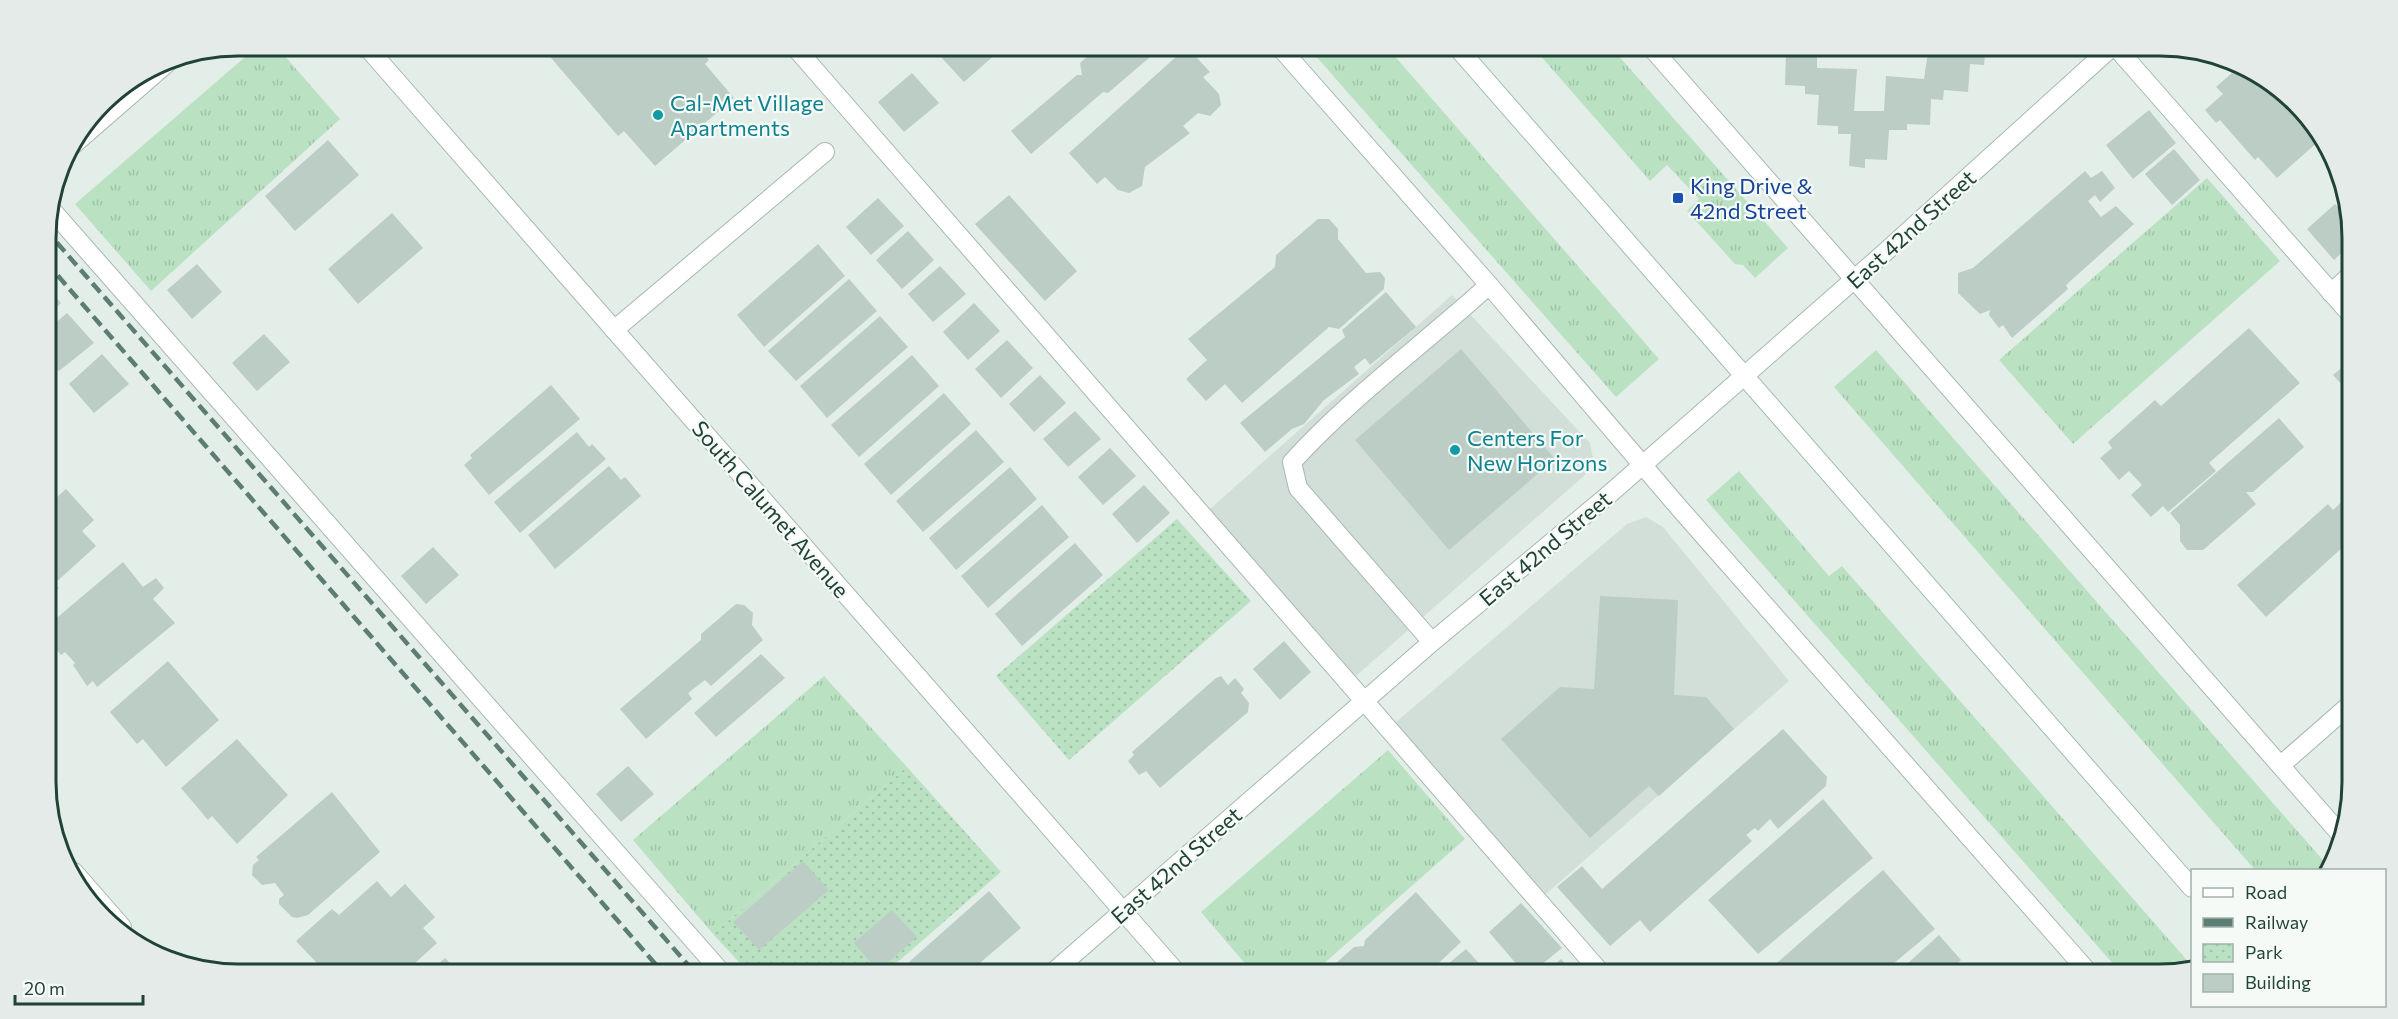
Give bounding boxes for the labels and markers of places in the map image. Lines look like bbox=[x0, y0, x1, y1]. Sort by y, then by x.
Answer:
place label: Cal-Met Village Apartments bbox=[670, 89, 824, 141]
marker: Cal-Met Village Apartments bbox=[651, 108, 665, 122]
place label: King Drive & 42nd Street bbox=[1690, 172, 1813, 224]
marker: King Drive & 42nd Street bbox=[1671, 191, 1685, 205]
place label: Centers For New Horizons bbox=[1467, 424, 1607, 476]
marker: Centers For New Horizons bbox=[1448, 443, 1462, 457]

